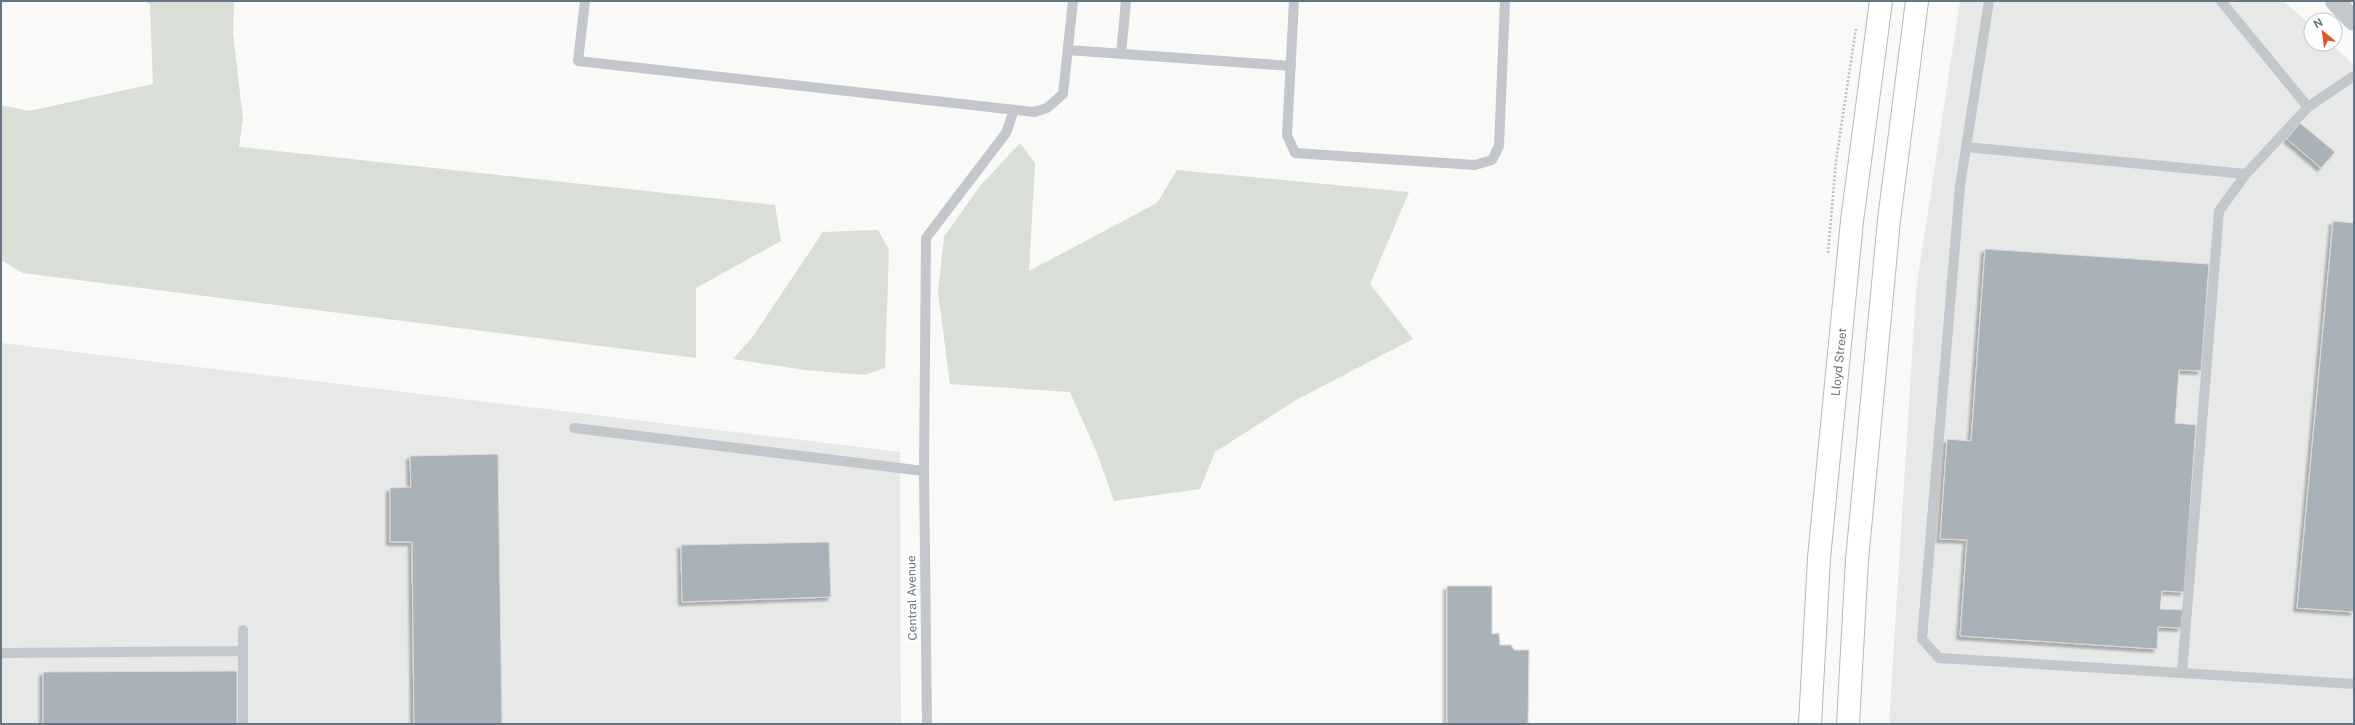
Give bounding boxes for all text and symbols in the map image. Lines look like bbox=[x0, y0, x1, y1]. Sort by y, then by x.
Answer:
north arrow bbox=[2303, 12, 2343, 52]
text: N bbox=[2311, 16, 2325, 31]
street label: Lloyd Street bbox=[1828, 327, 1850, 397]
street label: Central Avenue bbox=[904, 555, 920, 641]

